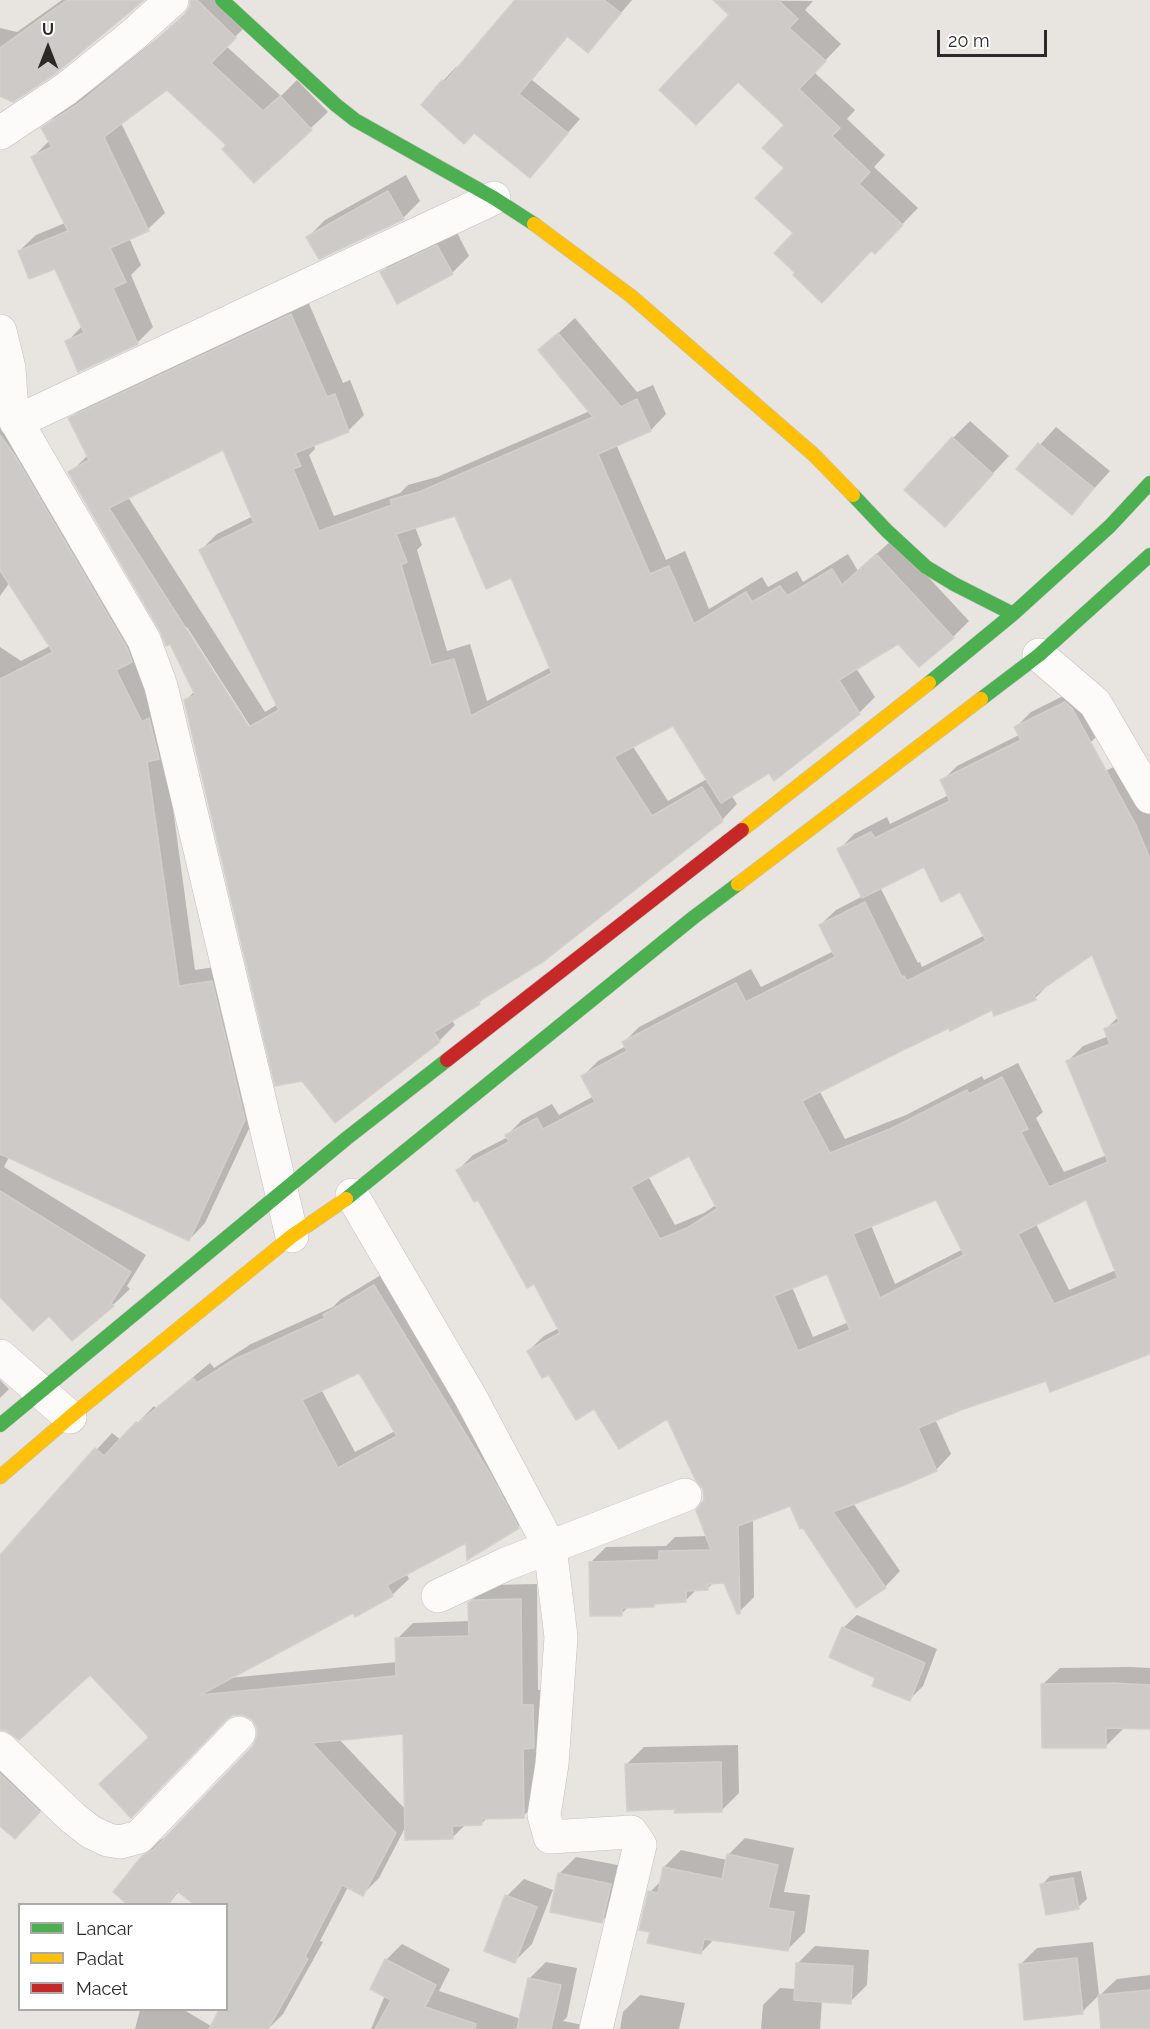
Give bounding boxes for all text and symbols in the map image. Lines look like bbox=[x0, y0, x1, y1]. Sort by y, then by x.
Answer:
north arrow bbox=[18, 18, 78, 78]
scale bar bbox=[940, 18, 1050, 56]
text: U bbox=[42, 20, 54, 39]
text: 20 m bbox=[948, 30, 990, 51]
legend bbox=[18, 1903, 228, 2011]
text: Lancar bbox=[76, 1918, 133, 1939]
text: Padat bbox=[76, 1948, 124, 1969]
text: Macet bbox=[76, 1978, 128, 1999]

